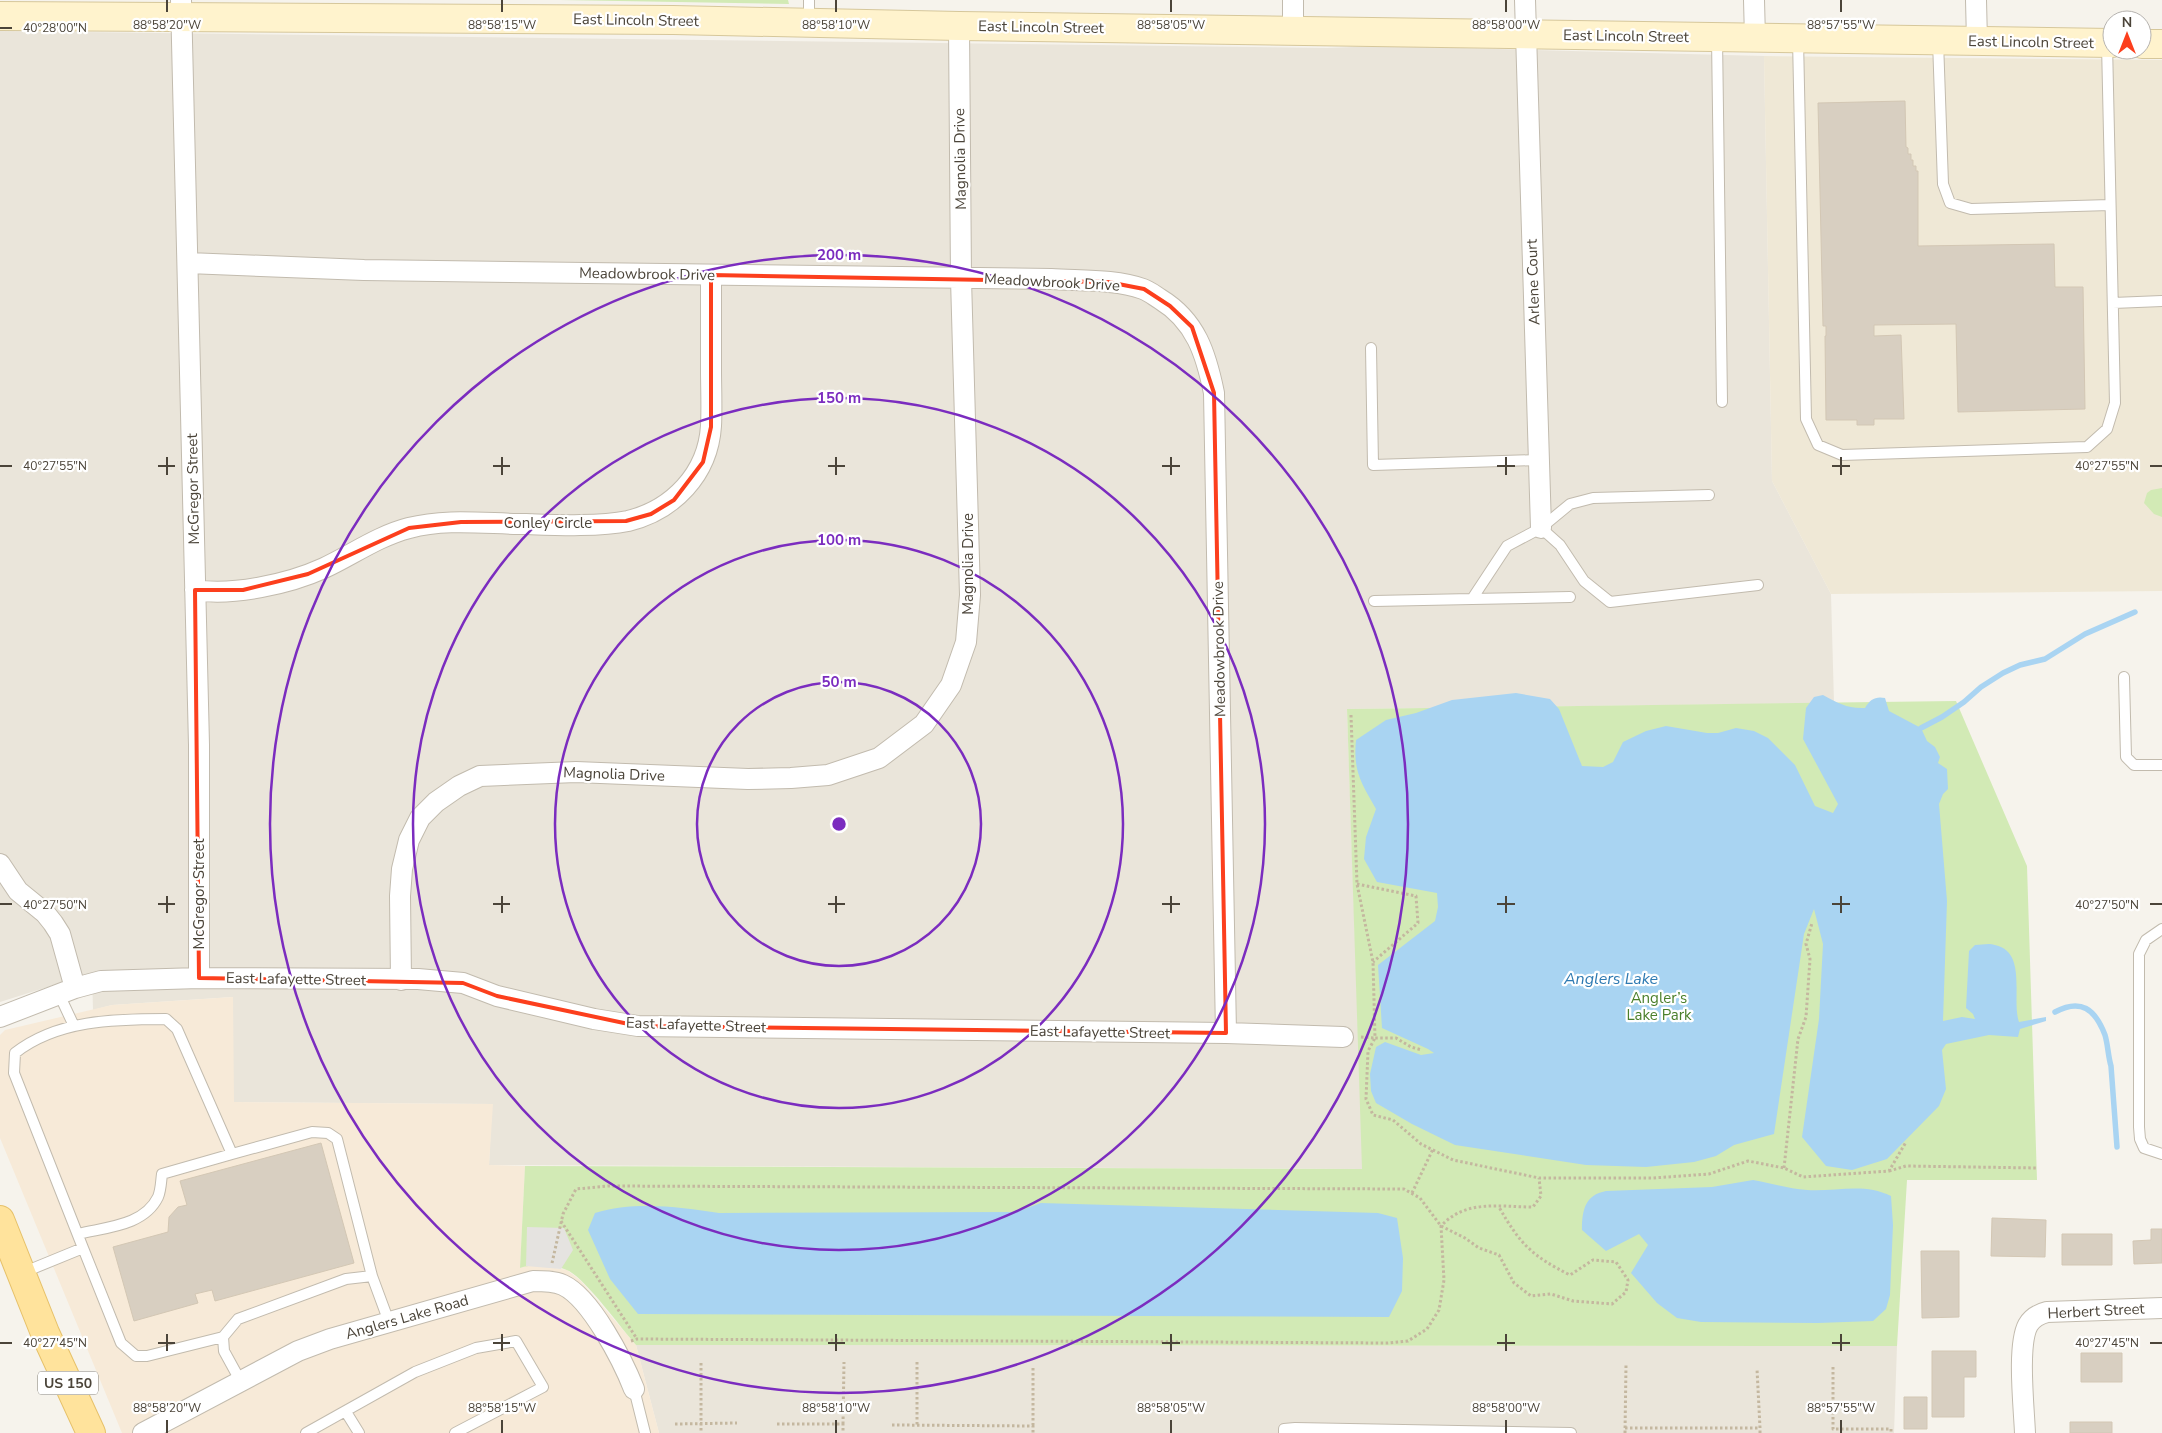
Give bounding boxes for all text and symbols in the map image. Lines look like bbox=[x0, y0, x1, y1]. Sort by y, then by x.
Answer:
street label: East Lincoln Street bbox=[573, 9, 700, 31]
north arrow bbox=[2102, 10, 2152, 60]
text: N bbox=[2122, 13, 2132, 32]
street label: East Lincoln Street bbox=[978, 16, 1105, 38]
text: 88°58'20"W bbox=[133, 17, 201, 33]
text: 88°58'15"W bbox=[468, 17, 536, 33]
text: 88°58'10"W bbox=[802, 17, 870, 33]
text: 88°58'05"W bbox=[1137, 17, 1205, 33]
text: 88°58'00"W bbox=[1472, 17, 1540, 33]
text: 88°57'55"W bbox=[1807, 17, 1875, 33]
text: 40°28'00"N bbox=[23, 20, 87, 36]
street label: East Lincoln Street bbox=[1563, 25, 1690, 47]
street label: East Lincoln Street bbox=[1968, 31, 2095, 53]
street label: Magnolia Drive bbox=[949, 108, 971, 210]
street label: Arlene Court bbox=[1521, 238, 1545, 326]
text: 200 m bbox=[817, 245, 861, 265]
street label: Meadowbrook Drive bbox=[579, 263, 715, 285]
street label: Meadowbrook Drive bbox=[984, 268, 1120, 296]
text: 150 m bbox=[817, 388, 861, 408]
street label: McGregor Street bbox=[182, 432, 204, 545]
text: 40°27'55"N bbox=[23, 458, 87, 474]
text: 40°27'55"N bbox=[2075, 458, 2139, 474]
street label: Conley Circle bbox=[504, 513, 592, 533]
street label: Magnolia Drive bbox=[958, 513, 978, 615]
text: 100 m bbox=[817, 530, 861, 550]
street label: Meadowbrook Drive bbox=[1208, 581, 1230, 717]
text: 50 m bbox=[821, 672, 857, 692]
street label: Magnolia Drive bbox=[563, 762, 665, 786]
centre of rings bbox=[830, 815, 848, 833]
street label: McGregor Street bbox=[189, 838, 209, 950]
text: 40°27'50"N bbox=[23, 897, 87, 913]
text: 40°27'50"N bbox=[2075, 897, 2139, 913]
street label: East Lafayette Street bbox=[226, 968, 367, 990]
water label: Anglers Lake bbox=[1563, 968, 1659, 990]
park label: Angler’s Lake Park bbox=[1626, 988, 1692, 1025]
street label: East Lafayette Street bbox=[626, 1013, 767, 1037]
street label: East Lafayette Street bbox=[1030, 1021, 1171, 1043]
street label: Anglers Lake Road bbox=[343, 1290, 471, 1344]
street label: Herbert Street bbox=[2047, 1298, 2146, 1324]
text: 40°27'45"N bbox=[23, 1335, 87, 1351]
text: 40°27'45"N bbox=[2075, 1335, 2139, 1351]
road number: US 150 bbox=[38, 1372, 98, 1395]
text: 88°58'20"W bbox=[133, 1400, 201, 1416]
text: 88°58'15"W bbox=[468, 1400, 536, 1416]
text: 88°58'10"W bbox=[802, 1400, 870, 1416]
text: 88°58'05"W bbox=[1137, 1400, 1205, 1416]
text: 88°58'00"W bbox=[1472, 1400, 1540, 1416]
text: 88°57'55"W bbox=[1807, 1400, 1875, 1416]

